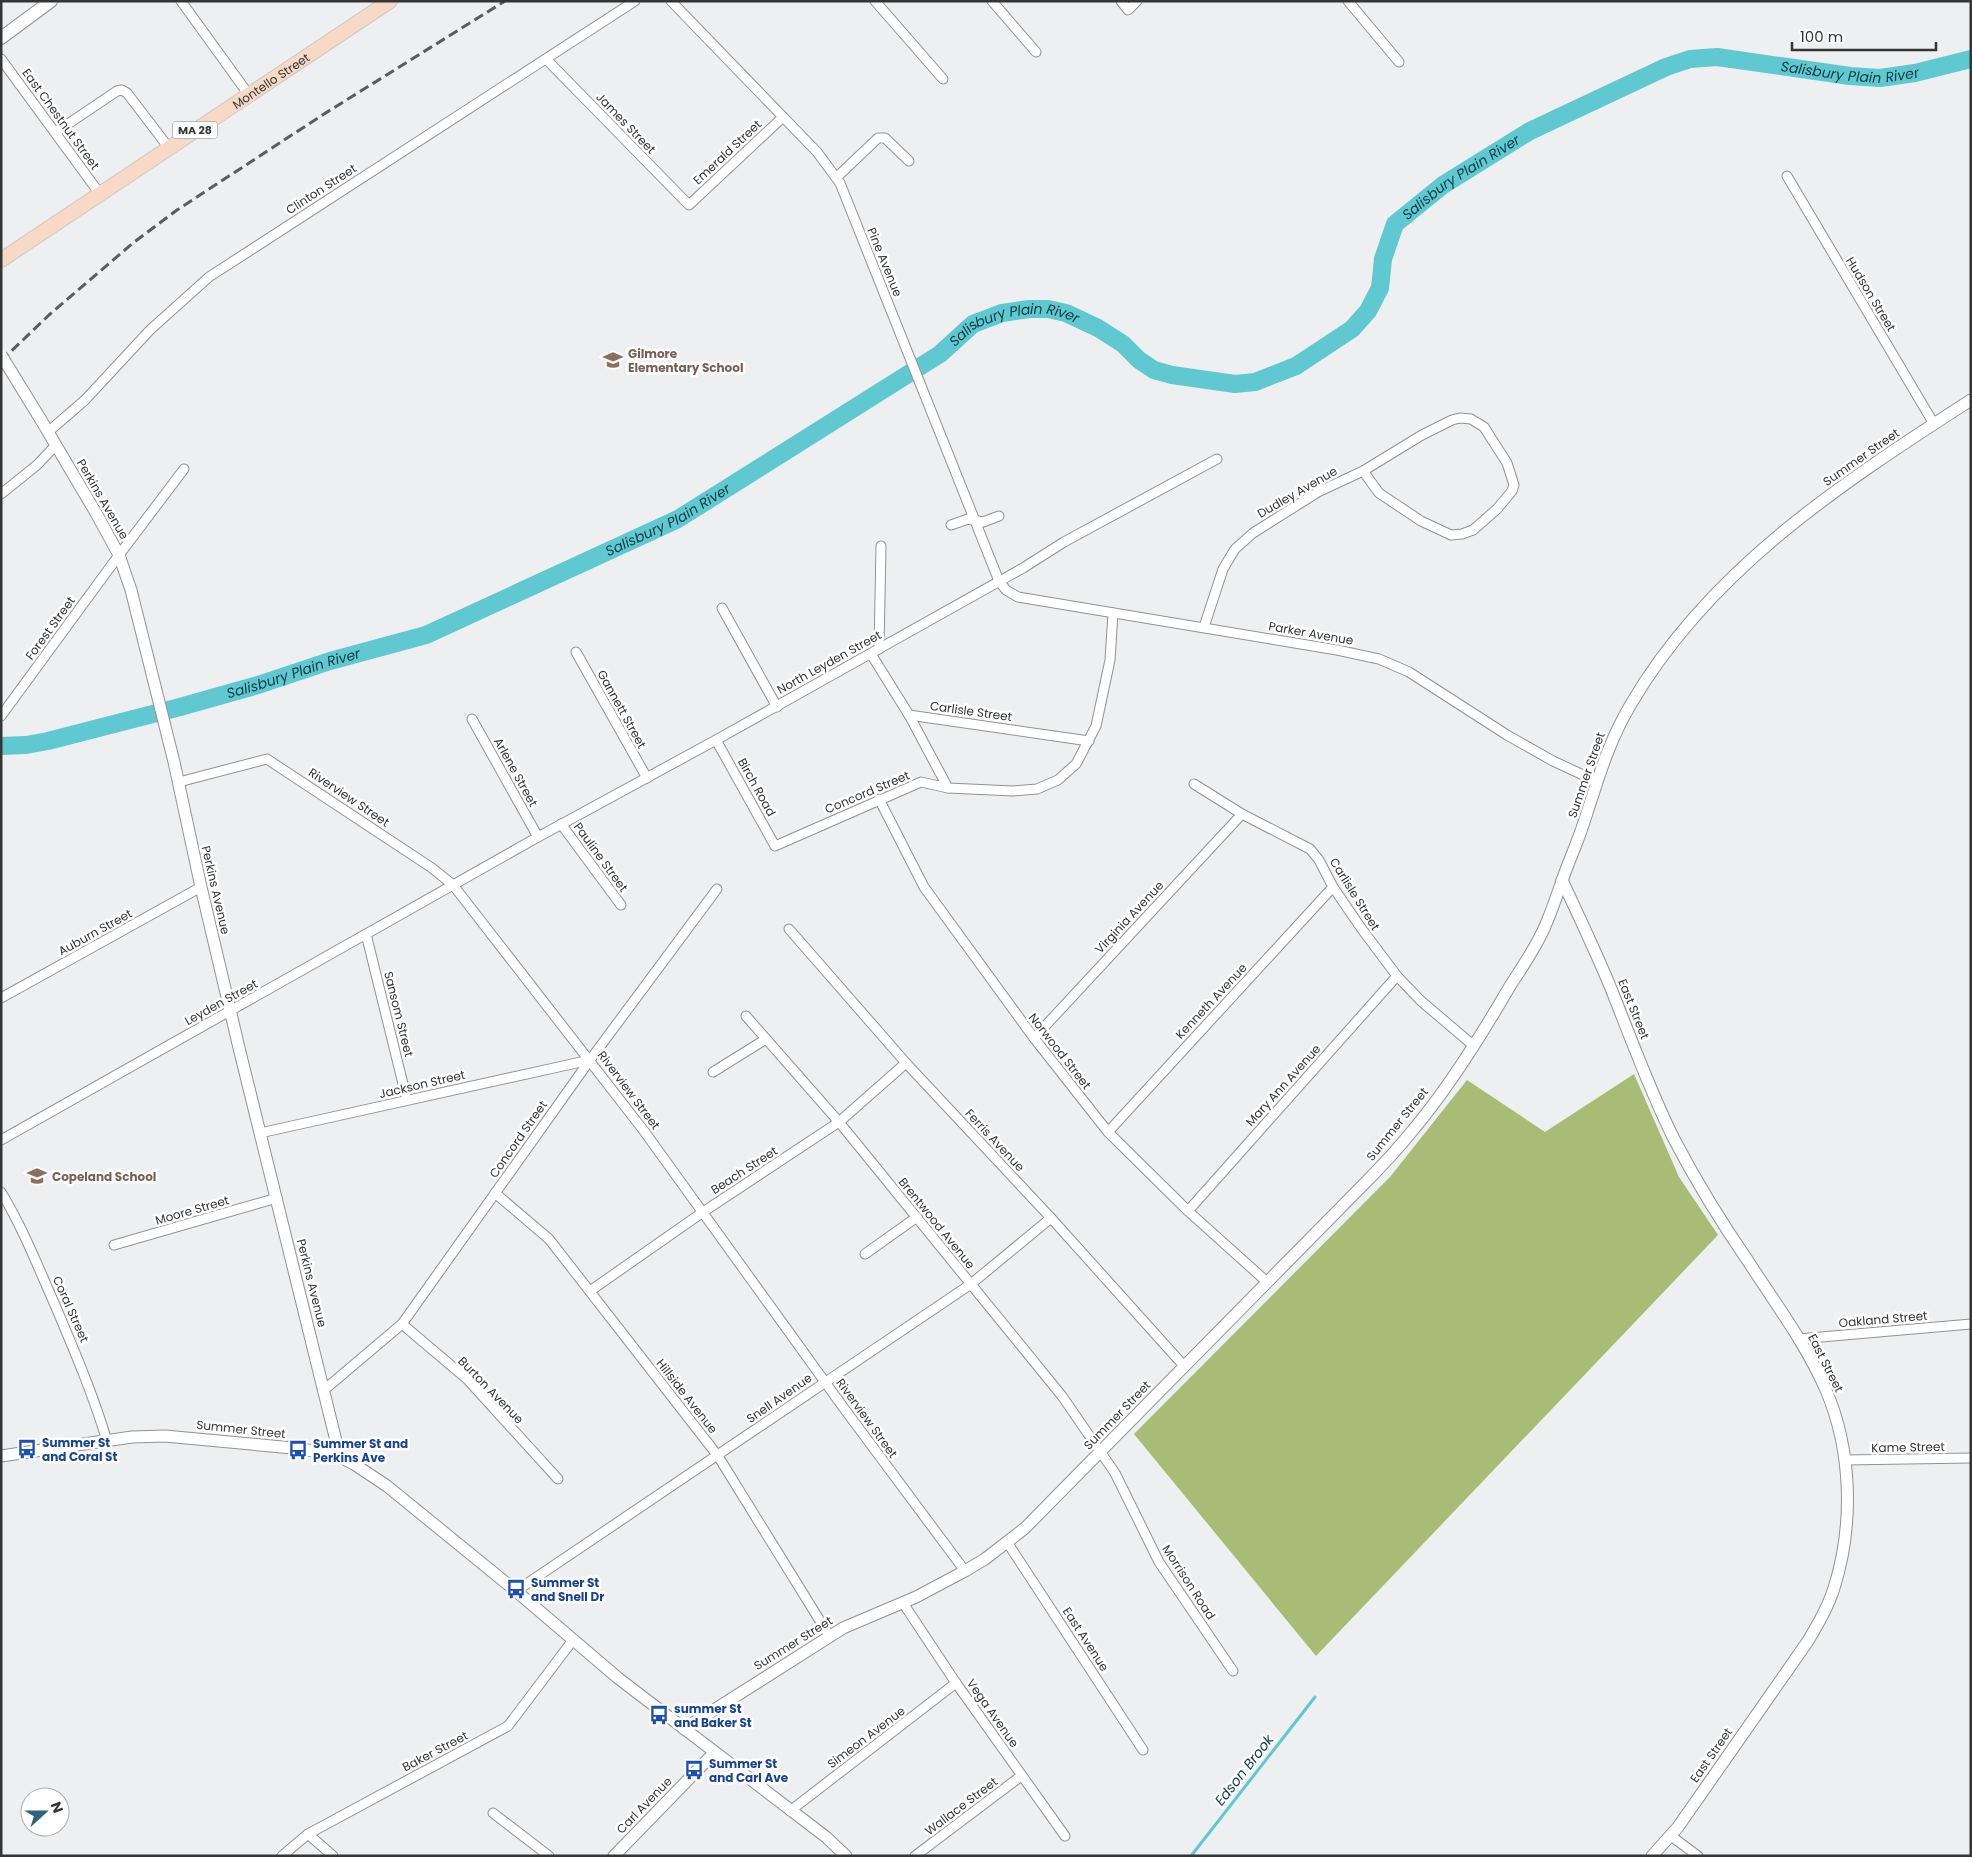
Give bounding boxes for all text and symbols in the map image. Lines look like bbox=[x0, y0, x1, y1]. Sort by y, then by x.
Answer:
scale bar bbox=[1792, 20, 1936, 52]
text: 100 m bbox=[1800, 26, 1843, 47]
street label: Montello Street bbox=[229, 49, 313, 112]
water label: Salisbury Plain River bbox=[1780, 56, 1922, 88]
street label: East Chestnut Street bbox=[19, 65, 103, 173]
street label: James Street bbox=[592, 89, 660, 157]
street label: Emerald Street bbox=[689, 116, 765, 188]
road number: MA 28 bbox=[172, 122, 218, 138]
water label: Salisbury Plain River bbox=[1398, 129, 1524, 224]
street label: Clinton Street bbox=[282, 160, 360, 218]
street label: Pine Avenue bbox=[863, 225, 907, 299]
street label: Hudson Street bbox=[1842, 254, 1900, 334]
water label: Salisbury Plain River bbox=[945, 299, 1084, 351]
place label: Gilmore Elementary School bbox=[628, 345, 743, 376]
school or university icon: Gilmore Elementary School bbox=[602, 349, 624, 371]
street label: Summer Street bbox=[1819, 424, 1903, 490]
street label: Perkins Avenue bbox=[73, 456, 133, 542]
street label: Dudley Avenue bbox=[1254, 462, 1340, 522]
water label: Salisbury Plain River bbox=[602, 478, 735, 561]
street label: Forest Street bbox=[21, 593, 79, 663]
street label: Parker Avenue bbox=[1267, 617, 1355, 649]
street label: North Leyden Street bbox=[774, 626, 884, 698]
water label: Salisbury Plain River bbox=[224, 643, 363, 703]
street label: Gannett Street bbox=[593, 667, 651, 751]
street label: Carlisle Street bbox=[929, 697, 1013, 725]
street label: Summer Street bbox=[1563, 730, 1609, 820]
street label: Arlene Street bbox=[490, 734, 542, 810]
street label: Birch Road bbox=[734, 755, 780, 819]
street label: Riverview Street bbox=[305, 764, 393, 830]
street label: Concord Street bbox=[822, 766, 912, 818]
street label: Pauline Street bbox=[570, 819, 632, 895]
street label: Perkins Avenue bbox=[198, 844, 234, 936]
street label: Carlisle Street bbox=[1326, 854, 1384, 934]
street label: Virginia Avenue bbox=[1091, 877, 1167, 957]
street label: Auburn Street bbox=[55, 905, 135, 959]
street label: Kenneth Avenue bbox=[1171, 959, 1251, 1043]
street label: Sansom Street bbox=[380, 970, 418, 1058]
street label: Leyden Street bbox=[181, 975, 261, 1029]
street label: East Street bbox=[1614, 976, 1654, 1042]
street label: Norwood Street bbox=[1025, 1009, 1095, 1093]
street label: Mary Ann Avenue bbox=[1242, 1040, 1324, 1130]
street label: Riverview Street bbox=[594, 1047, 664, 1133]
street label: Jackson Street bbox=[377, 1066, 467, 1102]
street label: Summer Street bbox=[1362, 1084, 1432, 1164]
street label: Concord Street bbox=[485, 1097, 551, 1181]
street label: Ferris Avenue bbox=[962, 1105, 1028, 1175]
street label: Beach Street bbox=[707, 1142, 781, 1198]
school or university icon: Copeland School bbox=[26, 1165, 48, 1187]
place label: Copeland School bbox=[52, 1168, 156, 1185]
street label: Brentwood Avenue bbox=[895, 1174, 979, 1272]
street label: Moore Street bbox=[153, 1191, 231, 1229]
street label: Perkins Avenue bbox=[293, 1237, 331, 1329]
street label: Coral Street bbox=[49, 1273, 93, 1345]
street label: Oakland Street bbox=[1838, 1307, 1928, 1331]
street label: East Street bbox=[1804, 1331, 1848, 1395]
street label: Burton Avenue bbox=[454, 1353, 528, 1427]
street label: Hillside Avenue bbox=[653, 1355, 721, 1437]
street label: Snell Avenue bbox=[743, 1369, 815, 1427]
street label: Riverview Street bbox=[832, 1375, 902, 1461]
street label: Summer Street bbox=[1080, 1377, 1154, 1453]
street label: Summer Street bbox=[196, 1416, 286, 1442]
place label: Summer St and Coral St bbox=[42, 1434, 117, 1465]
place label: Summer St and Perkins Ave bbox=[313, 1435, 408, 1466]
bus stop icon: Summer St and Coral St bbox=[16, 1438, 38, 1460]
street label: Kame Street bbox=[1871, 1438, 1945, 1456]
bus stop icon: Summer St and Perkins Ave bbox=[287, 1439, 309, 1461]
street label: Morrison Road bbox=[1158, 1541, 1220, 1623]
place label: Summer St and Snell Dr bbox=[531, 1574, 604, 1605]
bus stop icon: Summer St and Snell Dr bbox=[505, 1578, 527, 1600]
street label: East Avenue bbox=[1059, 1604, 1113, 1674]
street label: Summer Street bbox=[750, 1612, 836, 1674]
street label: Vega Avenue bbox=[963, 1675, 1023, 1751]
place label: summer St and Baker St bbox=[674, 1700, 752, 1731]
street label: Simeon Avenue bbox=[824, 1702, 908, 1772]
bus stop icon: summer St and Baker St bbox=[648, 1704, 670, 1726]
street label: East Street bbox=[1686, 1724, 1736, 1786]
street label: Baker Street bbox=[399, 1727, 471, 1775]
water label: Edson Brook bbox=[1210, 1730, 1279, 1810]
place label: Summer St and Carl Ave bbox=[709, 1755, 789, 1786]
bus stop icon: Summer St and Carl Ave bbox=[683, 1759, 705, 1781]
street label: Carl Avenue bbox=[613, 1773, 675, 1837]
street label: Wallace Street bbox=[921, 1773, 1001, 1839]
north arrow bbox=[20, 1787, 70, 1837]
text: N bbox=[46, 1799, 68, 1816]

